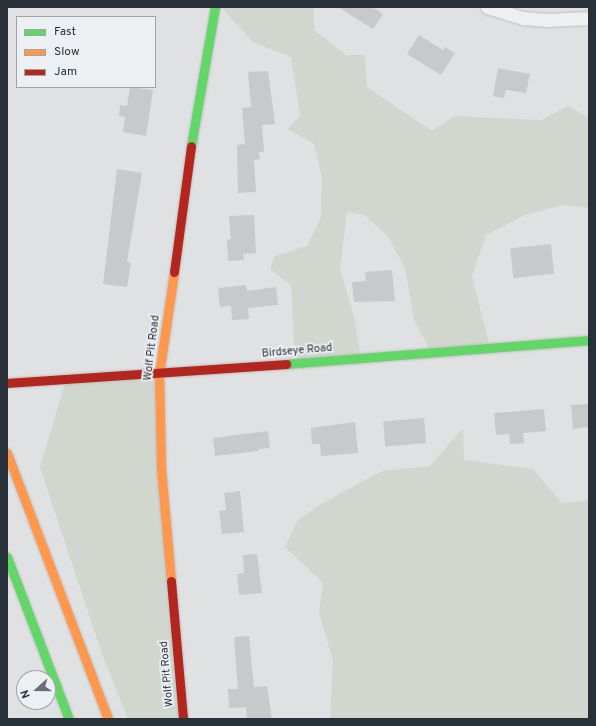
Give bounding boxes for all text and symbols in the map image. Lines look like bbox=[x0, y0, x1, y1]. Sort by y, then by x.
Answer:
legend bbox=[16, 16, 156, 88]
text: Fast bbox=[54, 24, 76, 40]
text: Slow bbox=[54, 44, 80, 60]
text: Jam bbox=[54, 64, 77, 80]
street label: Wolf Pit Road bbox=[141, 314, 163, 382]
street label: Birdseye Road bbox=[261, 341, 333, 361]
street label: Wolf Pit Road bbox=[158, 640, 176, 708]
north arrow bbox=[16, 670, 56, 710]
text: N bbox=[18, 688, 34, 700]

